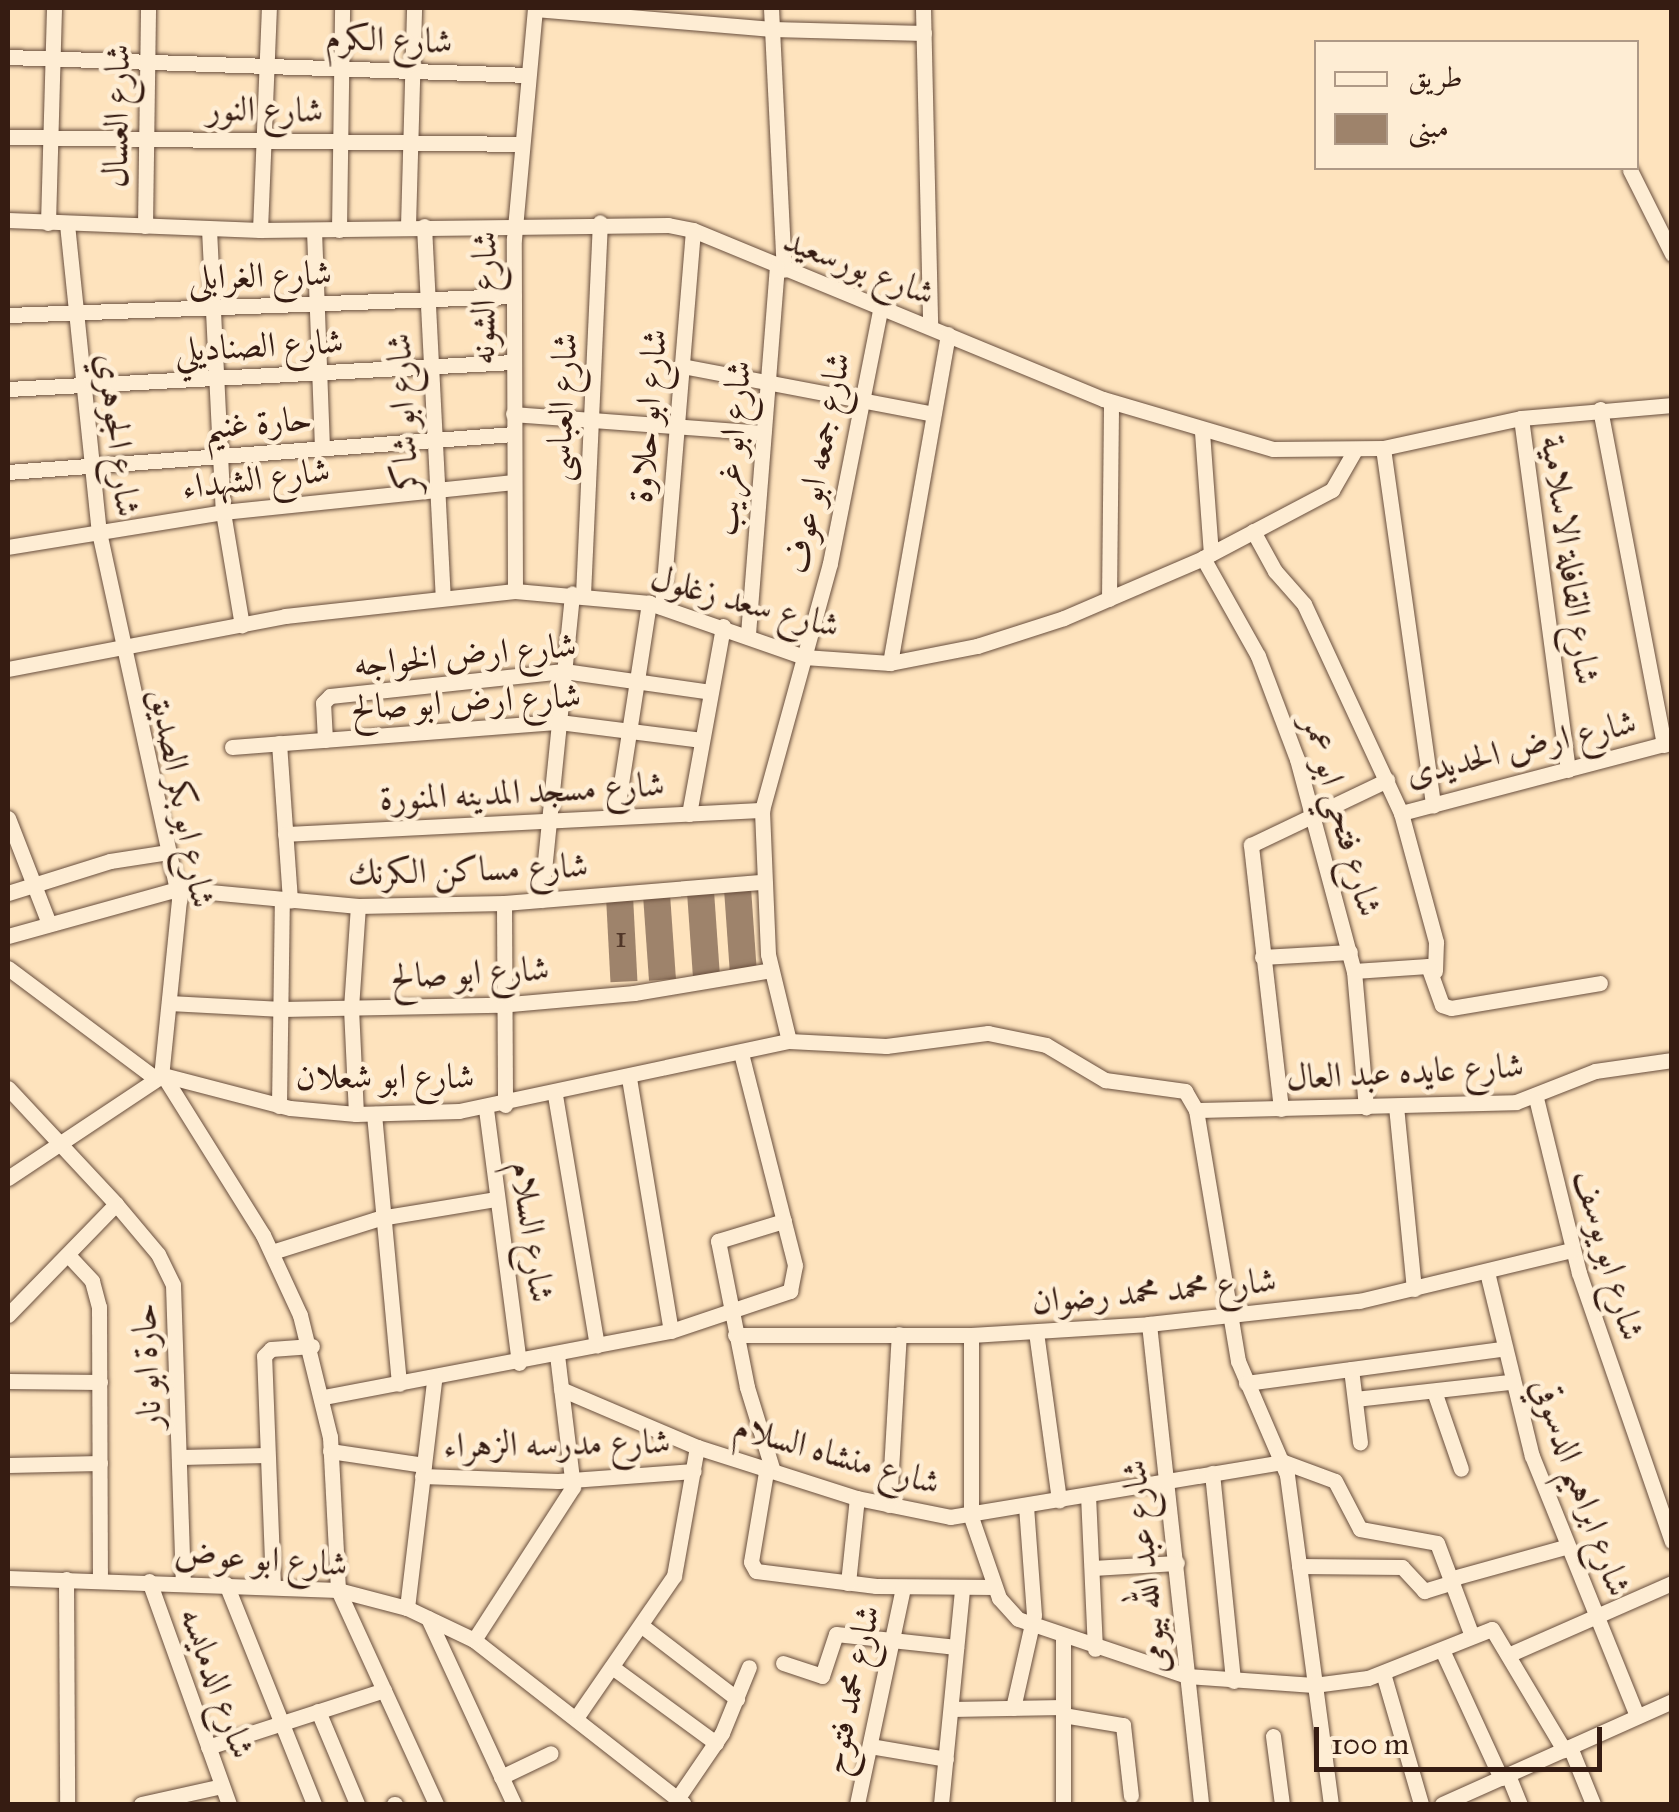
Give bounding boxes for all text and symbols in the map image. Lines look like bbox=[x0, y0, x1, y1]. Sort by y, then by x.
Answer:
street label: شارع الكرم bbox=[325, 17, 453, 63]
legend bbox=[1314, 40, 1639, 170]
street label: شارع العسال bbox=[95, 44, 139, 188]
text: طريق bbox=[1408, 59, 1463, 95]
street label: شارع النور bbox=[206, 88, 324, 132]
text: مبنى bbox=[1408, 109, 1449, 145]
street label: شارع بورسعيد bbox=[777, 219, 941, 315]
street label: شارع الشونه bbox=[462, 231, 506, 365]
street label: شارع الغرابلى bbox=[187, 252, 333, 300]
street label: شارع الصناديلي bbox=[173, 321, 345, 371]
street label: شارع ابو حلاوة bbox=[619, 327, 677, 505]
street label: شارع ابو شاكر bbox=[378, 332, 428, 494]
street label: شارع العباسى bbox=[537, 332, 587, 482]
street label: شارع جمعه ابو عوف bbox=[776, 349, 860, 577]
street label: شارع الجوهري bbox=[87, 351, 149, 519]
street label: شارع ابو غريب bbox=[703, 359, 761, 537]
street label: حارة غنيم bbox=[202, 397, 314, 449]
street label: شارع القافلة الاسلامية bbox=[1532, 433, 1608, 687]
street label: شارع الشهداء bbox=[180, 449, 332, 509]
street label: شارع سعد زغلول bbox=[646, 557, 844, 647]
street label: شارع ارض الخواجه bbox=[352, 624, 578, 686]
street label: شارع ارض ابو صالح bbox=[350, 675, 582, 729]
street label: شارع ابو بكر الصديق bbox=[140, 685, 224, 911]
street label: شارع ارض الحديدى bbox=[1402, 701, 1640, 795]
street label: شارع فتحي ابو عمر bbox=[1293, 711, 1391, 921]
street label: شارع مسجد المدينه المنورة bbox=[378, 764, 666, 820]
street label: شارع مساكن الكرنك bbox=[347, 845, 589, 895]
house number: 1 bbox=[615, 919, 627, 955]
street label: شارع ابو صالح bbox=[390, 948, 550, 998]
street label: شارع عايده عبد العال bbox=[1285, 1045, 1525, 1099]
street label: شارع ابو شعلان bbox=[295, 1056, 475, 1098]
street label: شارع السلام bbox=[501, 1159, 563, 1305]
street label: شارع ابو يوسف bbox=[1565, 1165, 1653, 1345]
street label: شارع محمد محمد رضوان bbox=[1030, 1259, 1278, 1323]
street label: حارة ابو نار bbox=[123, 1302, 171, 1430]
street label: شارع ابراهيم الدسوقي bbox=[1522, 1372, 1640, 1602]
street label: شارع منشاه السلام bbox=[729, 1406, 945, 1504]
street label: شارع مدرسه الزهراء bbox=[443, 1421, 671, 1467]
street label: شارع عبد الله بيومى bbox=[1113, 1458, 1177, 1676]
street label: شارع ابو عوض bbox=[173, 1532, 349, 1586]
street label: شارع الدمايسه bbox=[170, 1602, 264, 1764]
street label: شارع محمد فتوح bbox=[813, 1602, 889, 1778]
scale bar bbox=[1319, 1707, 1606, 1769]
text: 100 m bbox=[1331, 1726, 1409, 1762]

